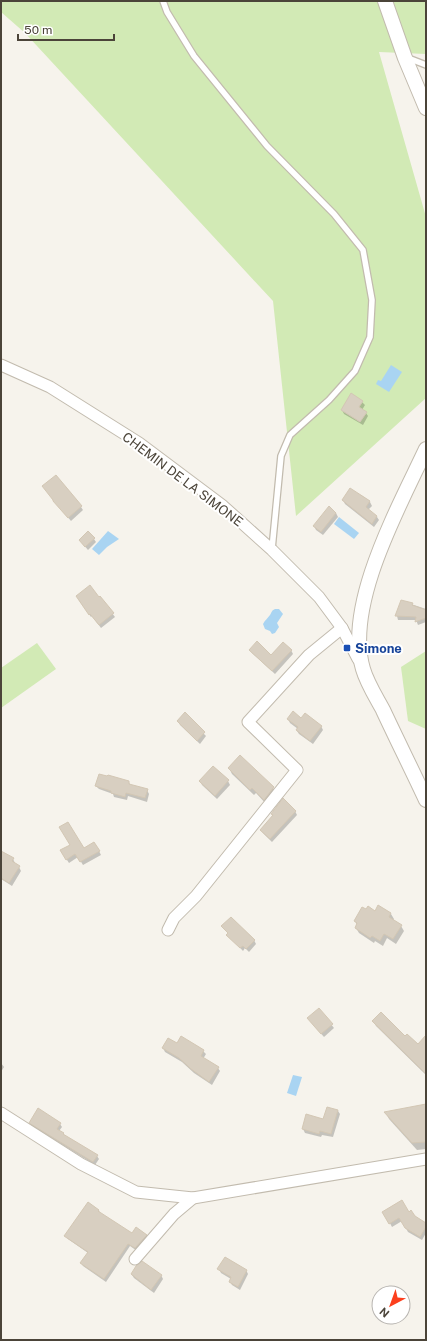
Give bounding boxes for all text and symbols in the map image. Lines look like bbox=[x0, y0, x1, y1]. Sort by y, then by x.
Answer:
scale bar bbox=[18, 16, 114, 42]
text: 50 m bbox=[24, 23, 52, 37]
street label: CHEMIN DE LA SIMONE bbox=[120, 429, 246, 530]
place label: Simone bbox=[355, 641, 402, 656]
marker: Simone bbox=[342, 643, 352, 653]
north arrow bbox=[371, 1285, 411, 1325]
text: N bbox=[377, 1305, 392, 1320]

